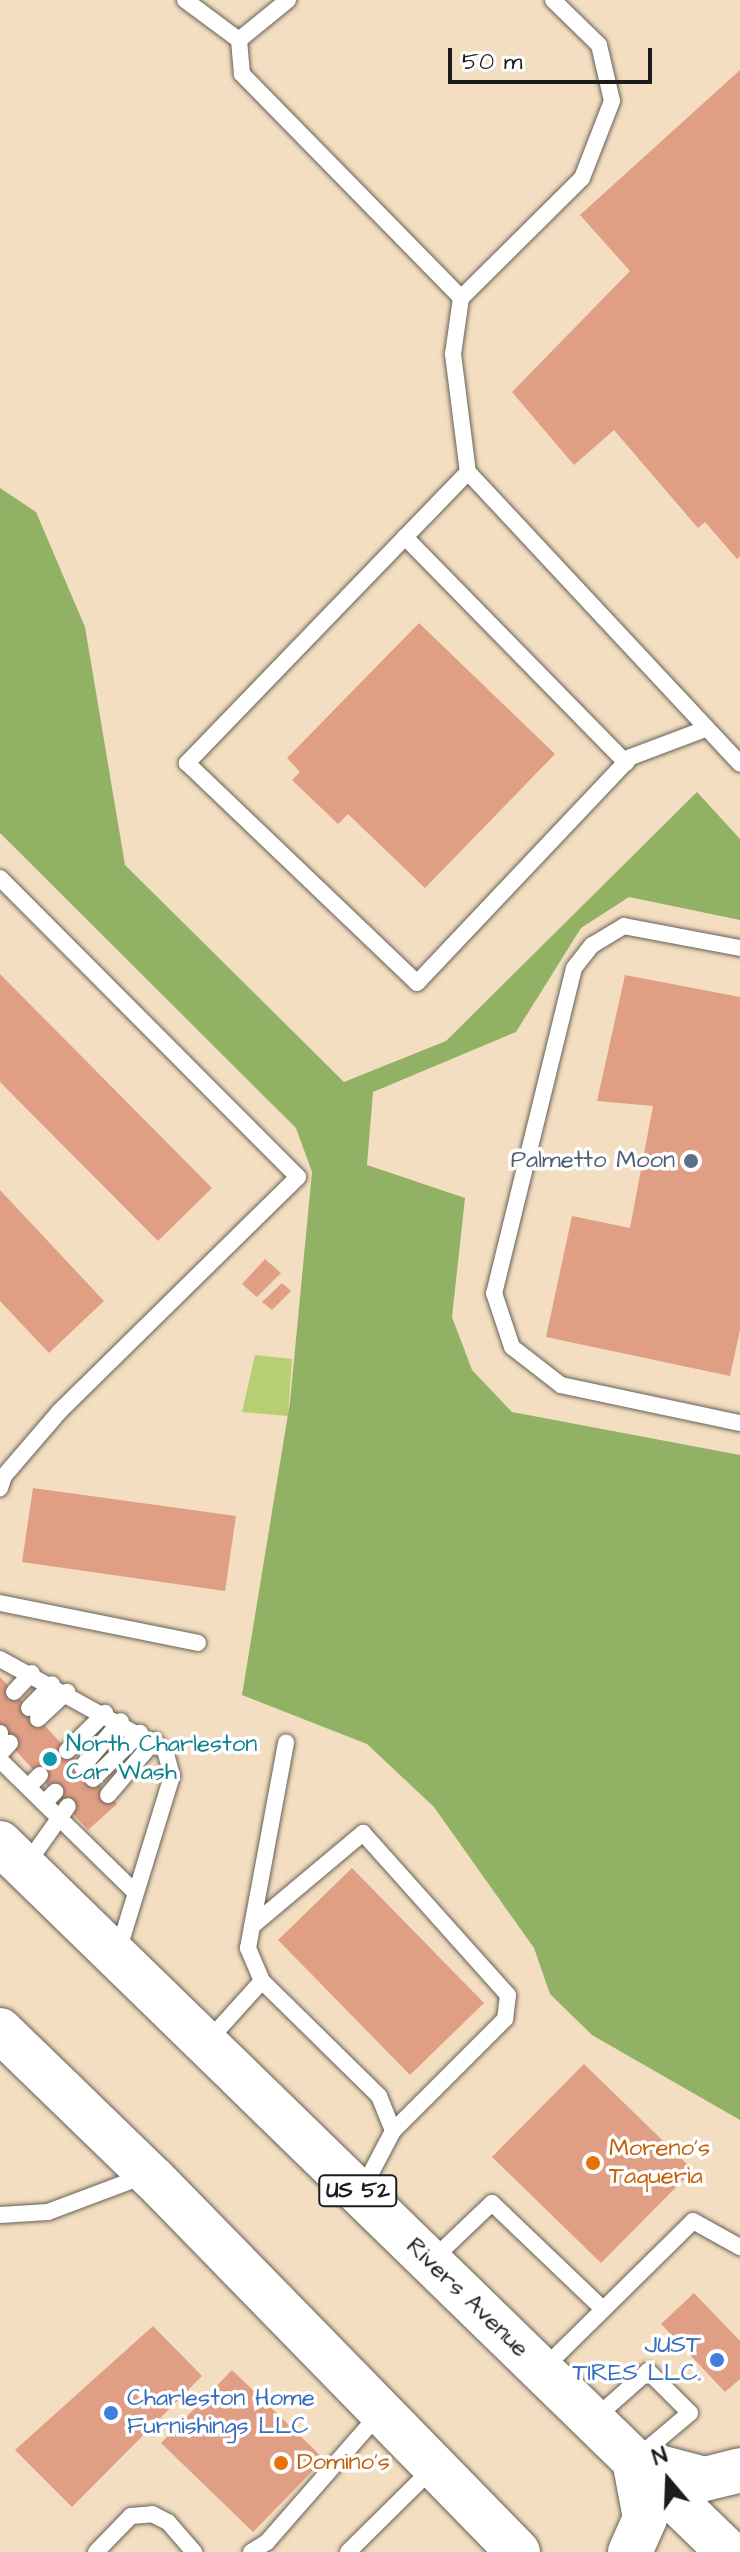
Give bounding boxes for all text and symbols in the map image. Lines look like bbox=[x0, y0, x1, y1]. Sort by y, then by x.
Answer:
scale bar bbox=[452, 32, 656, 82]
text: 50 m bbox=[462, 45, 522, 79]
place label: Palmetto Moon bbox=[511, 1147, 675, 1175]
marker: Palmetto Moon bbox=[682, 1152, 700, 1170]
place label: North Charleston Car Wash bbox=[66, 1731, 257, 1787]
marker: North Charleston Car Wash bbox=[41, 1750, 59, 1768]
place label: Moreno's Taqueria bbox=[609, 2135, 710, 2191]
marker: Moreno's Taqueria bbox=[584, 2154, 602, 2172]
road number: US 52 bbox=[318, 2173, 398, 2209]
street label: Rivers Avenue bbox=[400, 2232, 534, 2364]
place label: JUST TIRES LLC. bbox=[572, 2332, 701, 2388]
marker: JUST TIRES LLC. bbox=[708, 2351, 726, 2369]
place label: Charleston Home Furnishings LLC bbox=[127, 2385, 315, 2441]
marker: Charleston Home Furnishings LLC bbox=[102, 2404, 120, 2422]
north arrow bbox=[628, 2440, 708, 2520]
text: N bbox=[648, 2440, 672, 2474]
place label: Domino's bbox=[297, 2449, 390, 2477]
marker: Domino's bbox=[272, 2454, 290, 2472]

